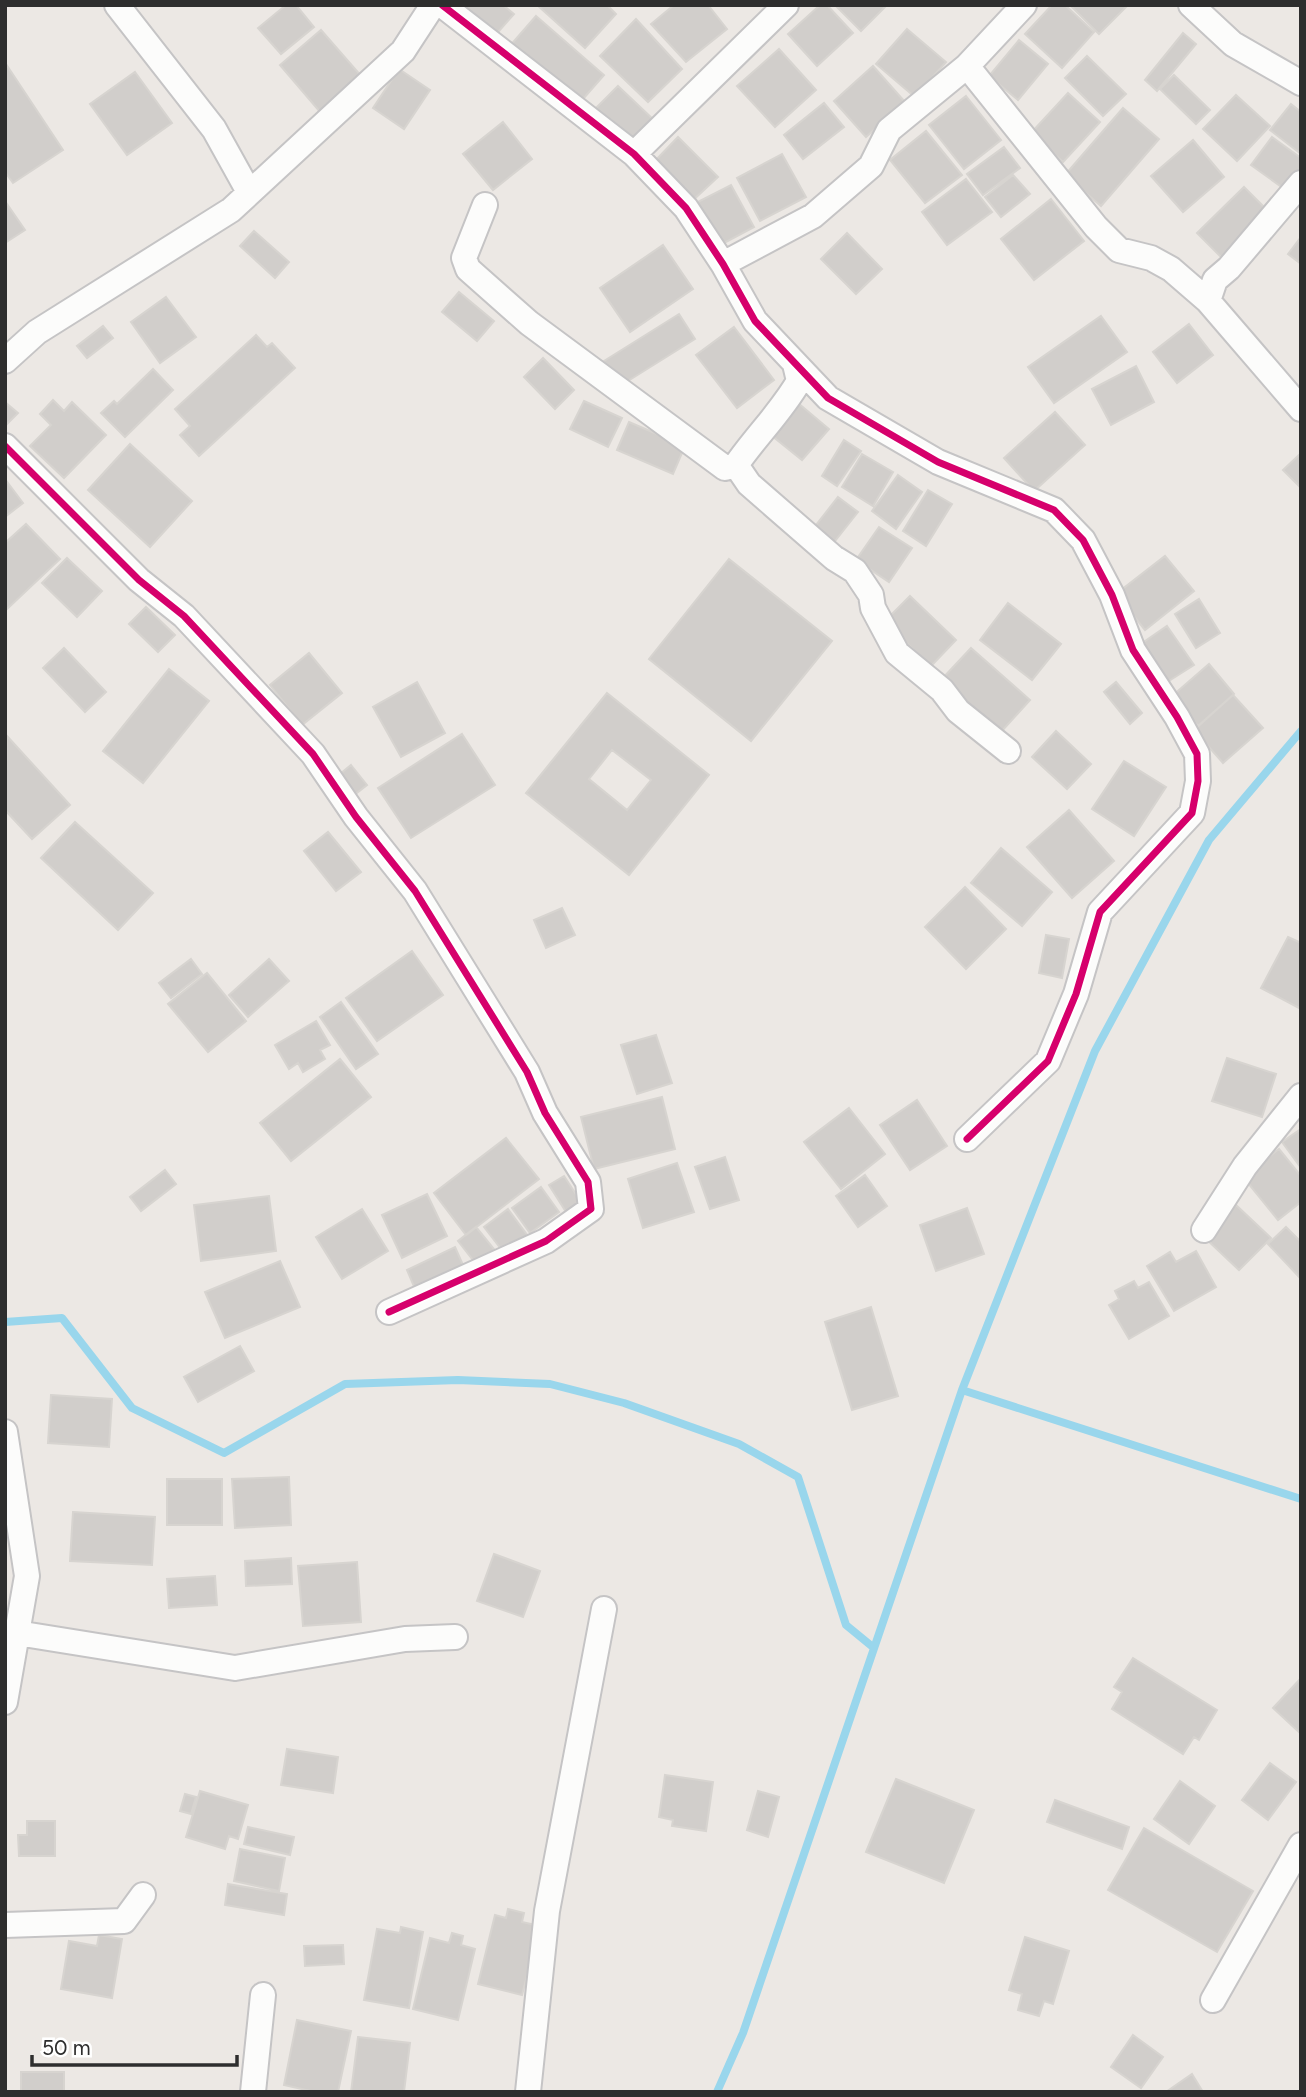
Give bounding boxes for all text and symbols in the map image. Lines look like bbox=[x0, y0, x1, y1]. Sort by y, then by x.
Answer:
scale bar bbox=[32, 2024, 236, 2068]
text: 50 m bbox=[42, 2035, 91, 2060]

